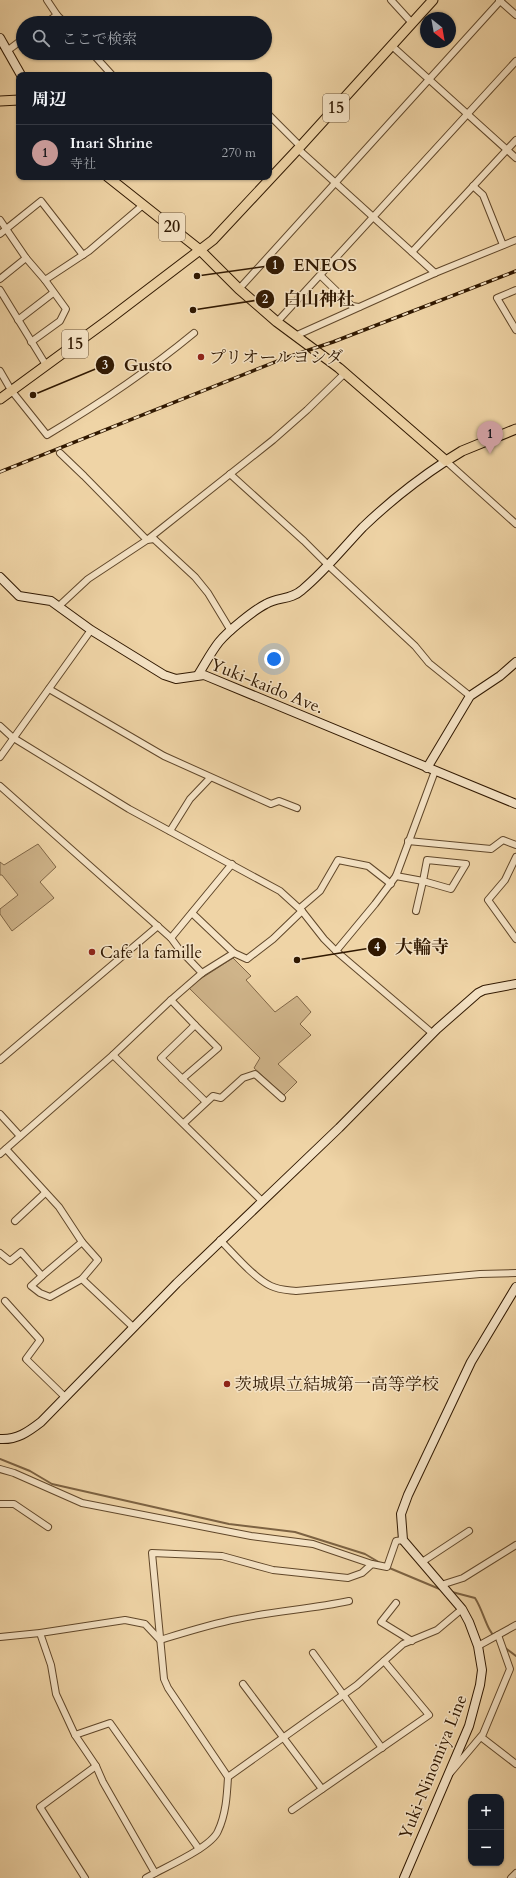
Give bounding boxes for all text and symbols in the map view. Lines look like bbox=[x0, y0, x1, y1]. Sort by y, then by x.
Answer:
north arrow bbox=[420, 12, 456, 48]
search box bbox=[16, 16, 272, 60]
icon: search bbox=[30, 27, 52, 49]
text: ここで検索 bbox=[62, 29, 137, 49]
text: 周辺 bbox=[32, 88, 66, 111]
road number: 15 bbox=[323, 94, 349, 122]
text: Inari Shrine bbox=[70, 133, 153, 153]
text: 1 bbox=[42, 144, 48, 162]
text: 270 m bbox=[222, 144, 256, 162]
text: 寺社 bbox=[70, 155, 96, 173]
road number: 20 bbox=[159, 213, 185, 241]
callout: ENEOS bbox=[265, 250, 365, 280]
text: ENEOS bbox=[293, 253, 357, 278]
text: 1 bbox=[272, 257, 278, 273]
callout: 白山神社 bbox=[255, 284, 363, 314]
text: 白山神社 bbox=[283, 287, 355, 312]
text: 2 bbox=[262, 291, 268, 307]
road number: 15 bbox=[62, 330, 88, 358]
place label: プリオールヨシダ bbox=[209, 346, 343, 369]
callout: Gusto bbox=[95, 350, 180, 380]
marker: プリオールヨシダ bbox=[196, 352, 206, 362]
text: Gusto bbox=[124, 353, 172, 378]
text: 3 bbox=[102, 357, 108, 373]
pin: 1 bbox=[477, 421, 503, 454]
your location bbox=[264, 649, 284, 669]
street label: Yuki-kaido Ave. bbox=[207, 653, 327, 719]
callout: 大輪寺 bbox=[367, 932, 457, 962]
text: 大輪寺 bbox=[395, 935, 449, 960]
text: 4 bbox=[374, 939, 380, 955]
place label: Cafe la famille bbox=[100, 941, 202, 964]
marker: Cafe la famille bbox=[87, 947, 97, 957]
place label: 茨城県立結城第一高等学校 bbox=[235, 1373, 439, 1396]
marker: 茨城県立結城第一高等学校 bbox=[222, 1379, 232, 1389]
street label: Yuki-Ninomiya Line bbox=[393, 1691, 473, 1843]
map controls bbox=[468, 1794, 504, 1866]
button: + bbox=[468, 1794, 504, 1830]
button: − bbox=[468, 1830, 504, 1866]

